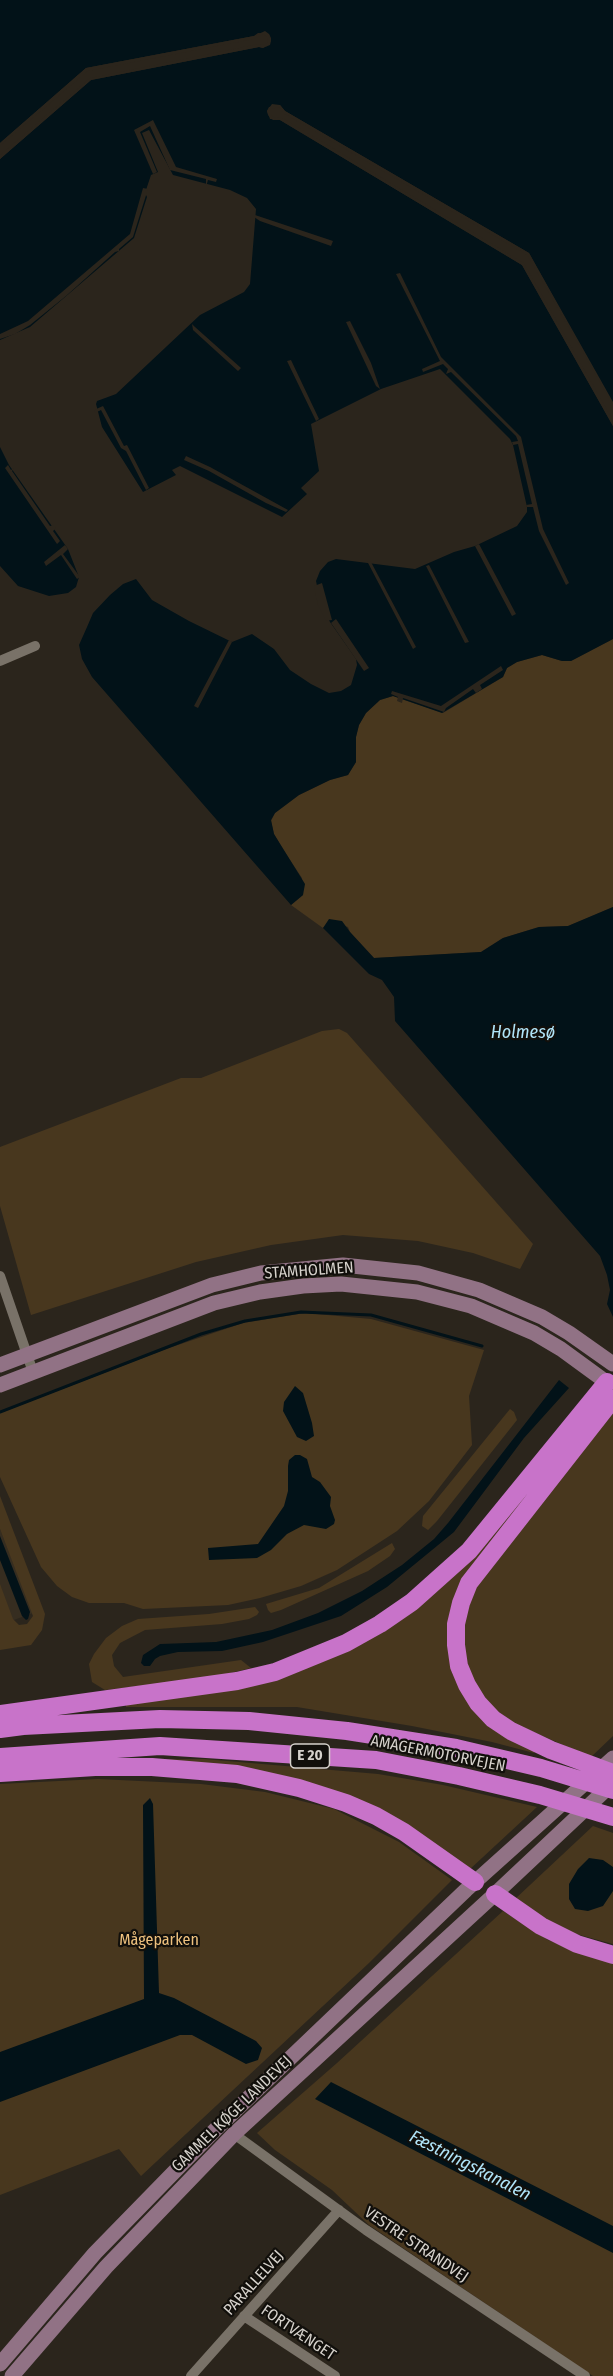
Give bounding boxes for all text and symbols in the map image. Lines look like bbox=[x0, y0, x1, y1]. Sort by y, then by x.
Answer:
water label: Holmesø bbox=[491, 1022, 555, 1044]
street label: STAMHOLMEN bbox=[264, 1258, 354, 1284]
street label: AMAGERMOTORVEJEN bbox=[369, 1732, 507, 1776]
road number: E 20 bbox=[290, 1744, 330, 1768]
park label: Mågeparken bbox=[119, 1931, 199, 1951]
street label: GAMMEL KØGE LANDEVEJ bbox=[168, 2052, 296, 2176]
water label: Fæstningskanalen bbox=[406, 2126, 534, 2206]
street label: VESTRE STRANDVEJ bbox=[360, 2203, 472, 2287]
street label: PARALLELVEJ bbox=[220, 2247, 288, 2319]
street label: FORTVÆNGET bbox=[257, 2301, 339, 2365]

